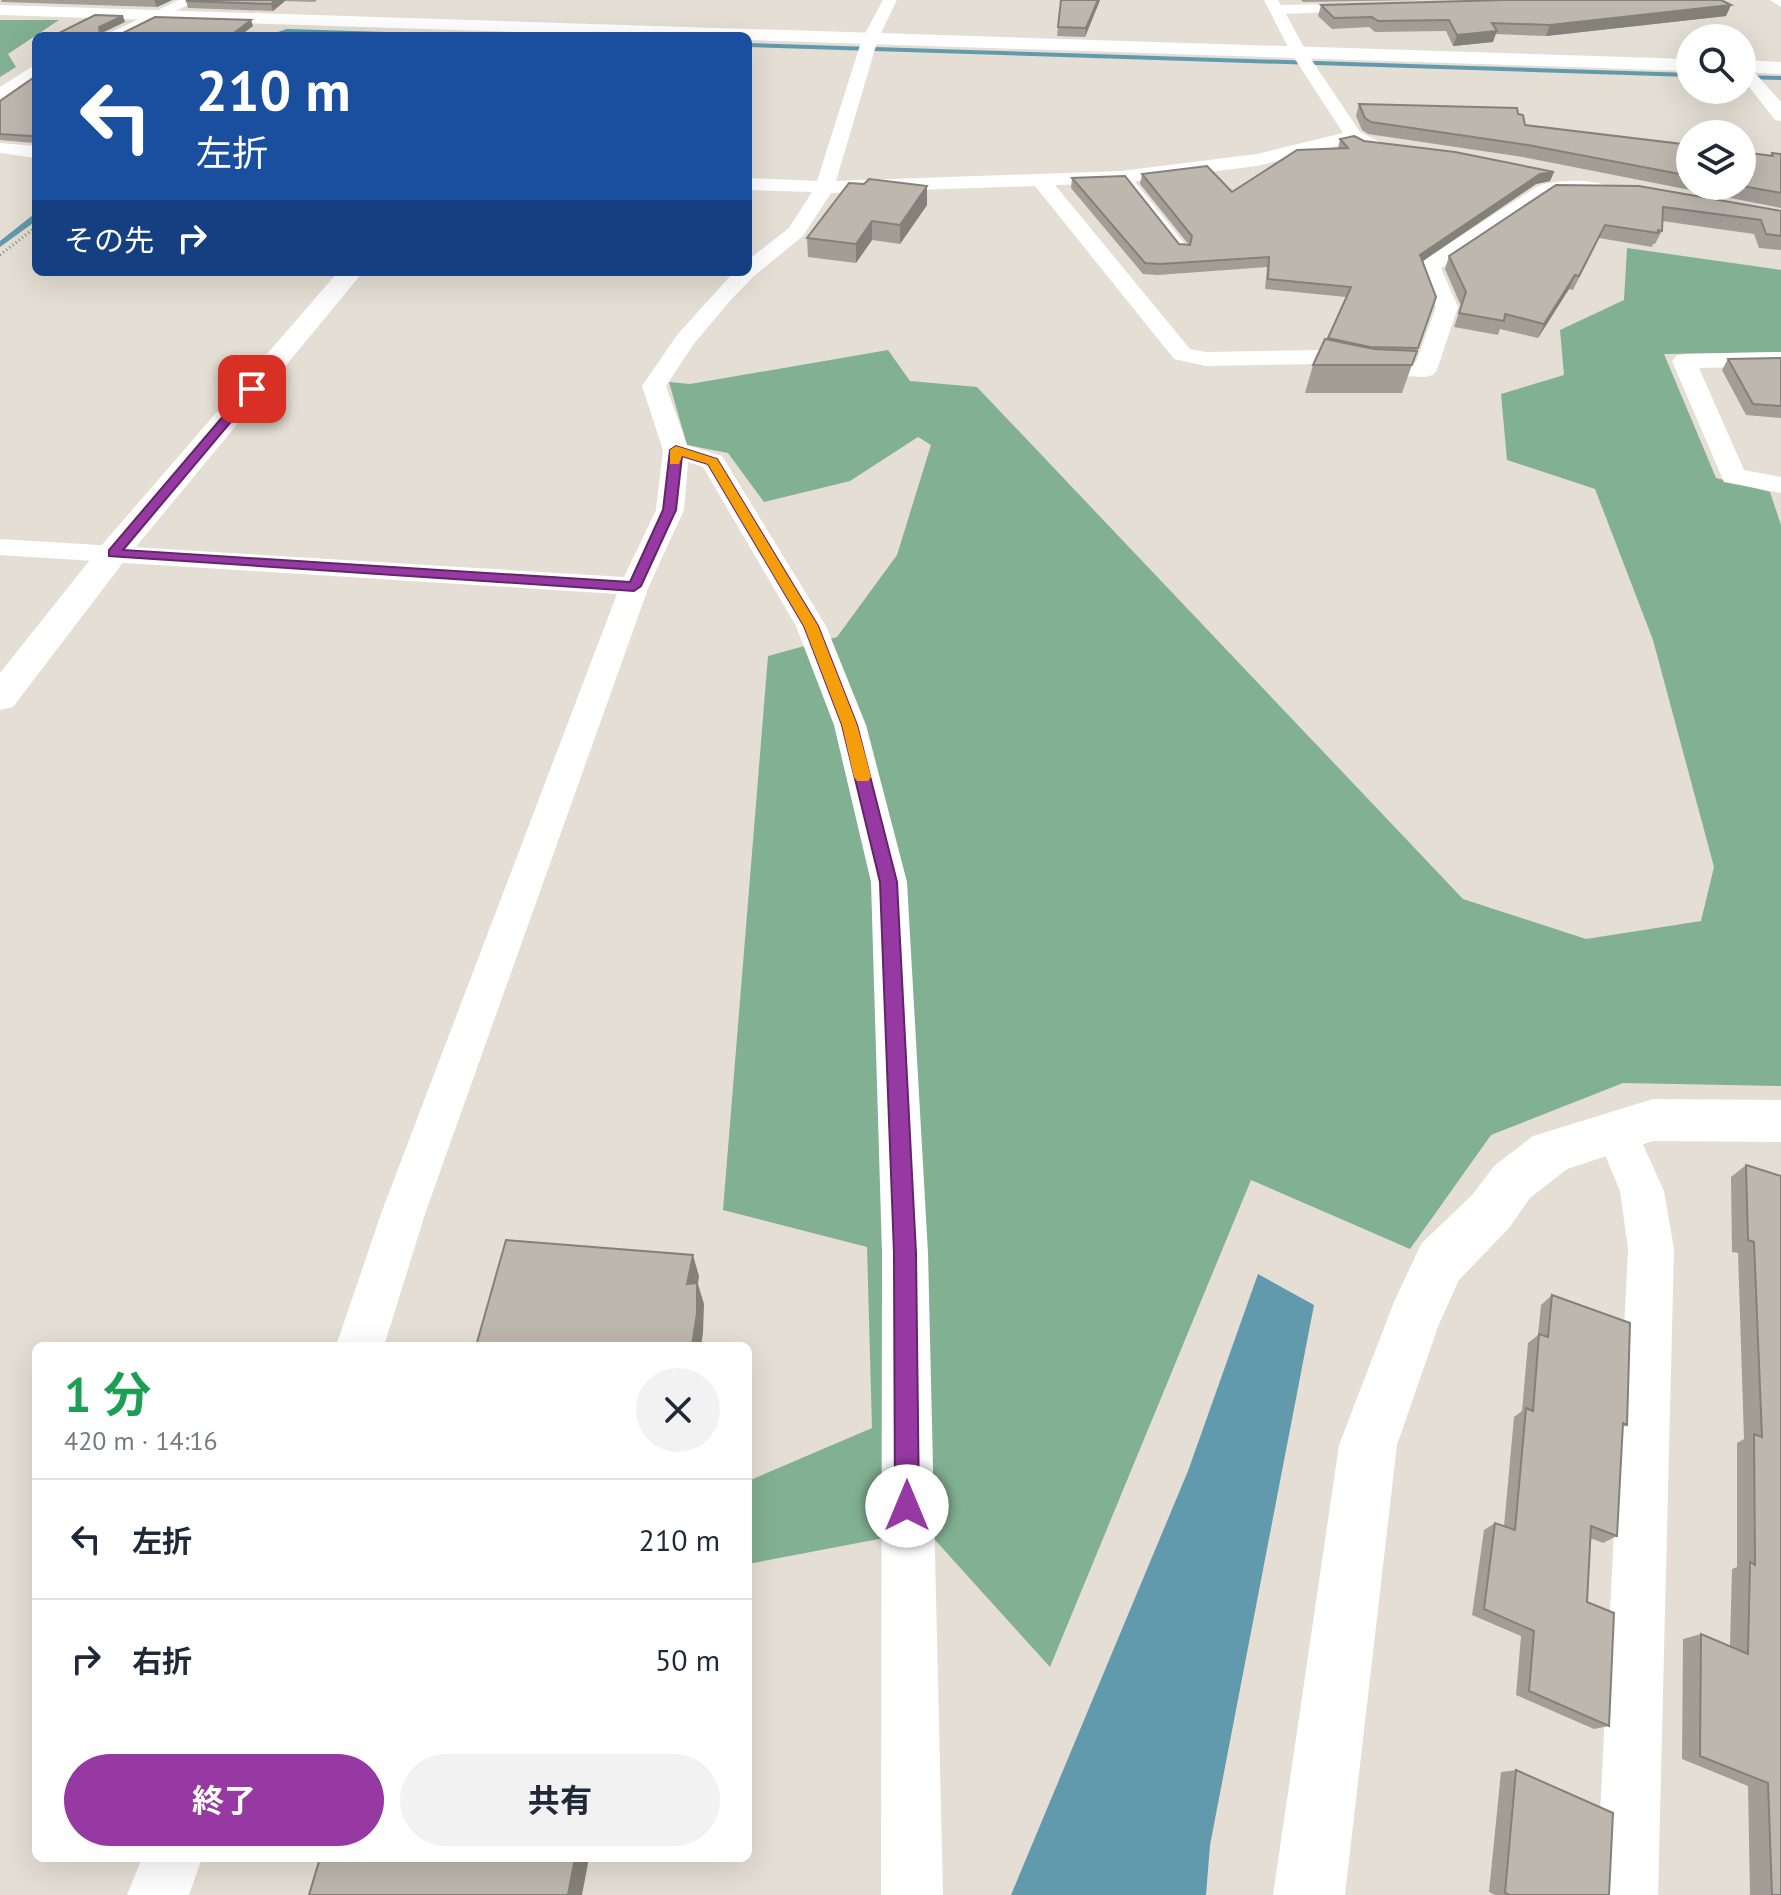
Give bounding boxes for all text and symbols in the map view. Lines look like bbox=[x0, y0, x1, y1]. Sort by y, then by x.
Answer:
map controls bbox=[1676, 24, 1756, 200]
button: search bbox=[1676, 24, 1756, 104]
text: 210 m bbox=[196, 54, 351, 126]
icon: left bbox=[64, 64, 168, 168]
button: layers bbox=[1676, 120, 1756, 200]
text: 左折 bbox=[196, 129, 268, 176]
icon: right bbox=[170, 216, 214, 260]
text: その先 bbox=[64, 220, 154, 259]
pin bbox=[218, 355, 286, 423]
icon: arrive bbox=[230, 367, 274, 411]
text: 1 分 bbox=[64, 1363, 151, 1425]
button: close bbox=[636, 1368, 720, 1452]
text: 420 m · 14:16 bbox=[64, 1424, 218, 1457]
position arrow bbox=[865, 1464, 949, 1548]
icon: left bbox=[64, 1517, 108, 1561]
text: 210 m bbox=[639, 1520, 720, 1559]
text: 左折 bbox=[132, 1521, 192, 1560]
icon: right bbox=[64, 1637, 108, 1681]
text: 50 m bbox=[655, 1640, 720, 1679]
text: 右折 bbox=[132, 1641, 192, 1680]
button: 終了 bbox=[64, 1754, 384, 1846]
button: 共有 bbox=[400, 1754, 720, 1846]

